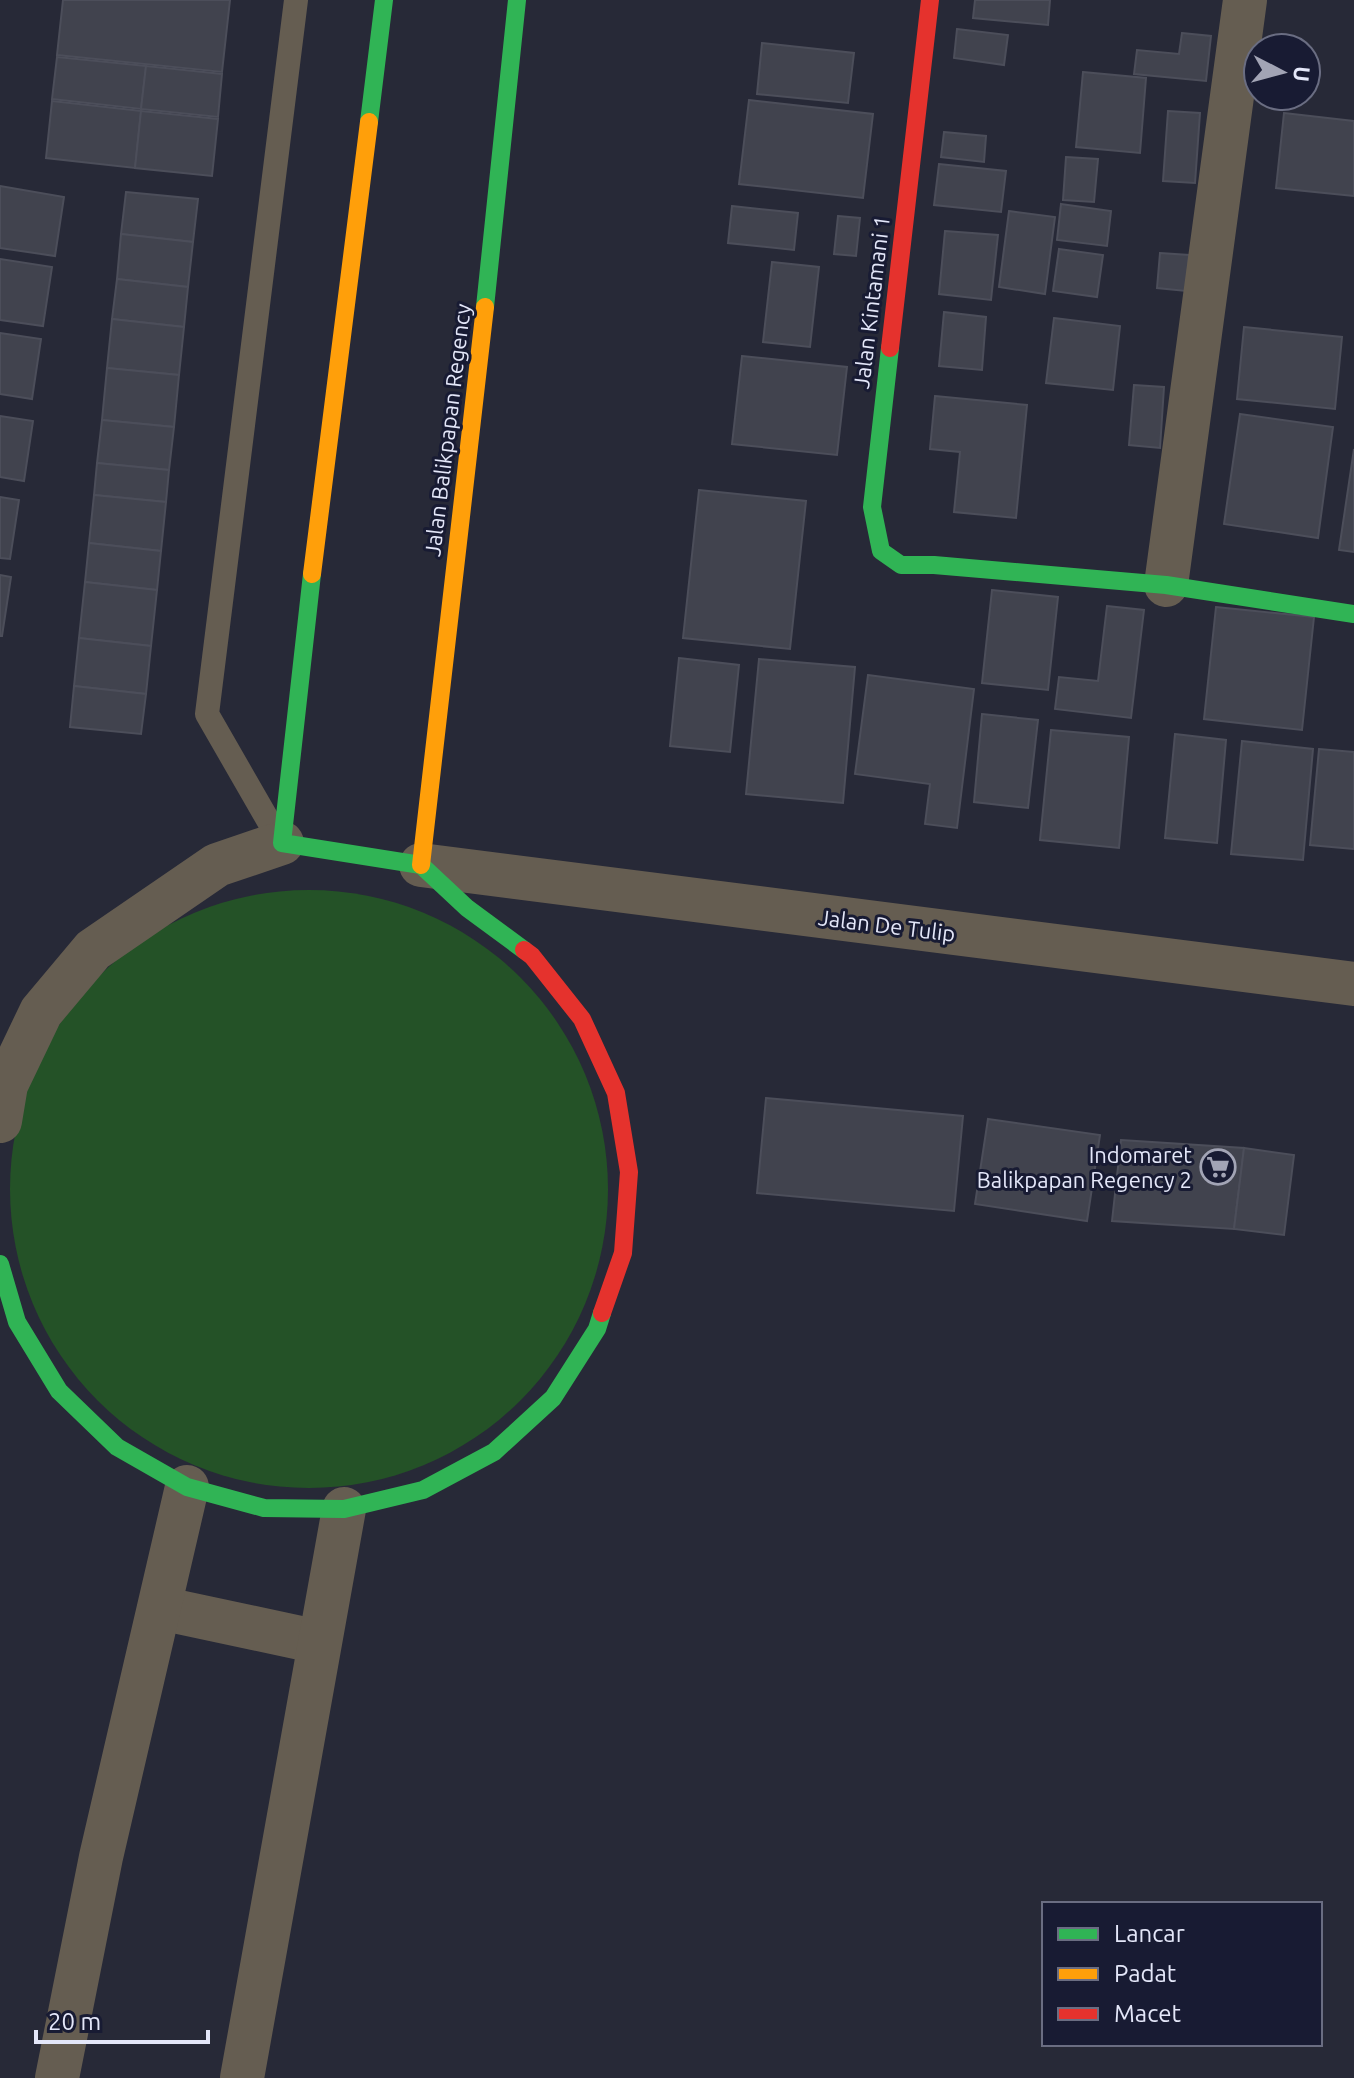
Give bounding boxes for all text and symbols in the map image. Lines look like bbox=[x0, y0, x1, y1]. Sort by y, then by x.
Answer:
north arrow bbox=[1242, 32, 1322, 112]
text: U bbox=[1289, 65, 1316, 83]
street label: Jalan Kintamani 1 bbox=[848, 214, 894, 390]
street label: Jalan Balikpapan Regency bbox=[419, 302, 475, 558]
street label: Jalan De Tulip bbox=[817, 904, 957, 946]
place label: Indomaret Balikpapan Regency 2 bbox=[977, 1142, 1192, 1192]
supermarket icon: Indomaret Balikpapan Regency 2 bbox=[1199, 1148, 1237, 1186]
legend bbox=[1042, 1902, 1322, 2046]
text: Lancar bbox=[1114, 1920, 1185, 1947]
text: Padat bbox=[1114, 1960, 1177, 1987]
scale bar bbox=[36, 1994, 208, 2044]
text: Macet bbox=[1114, 2000, 1182, 2027]
text: 20 m bbox=[48, 2008, 101, 2035]

